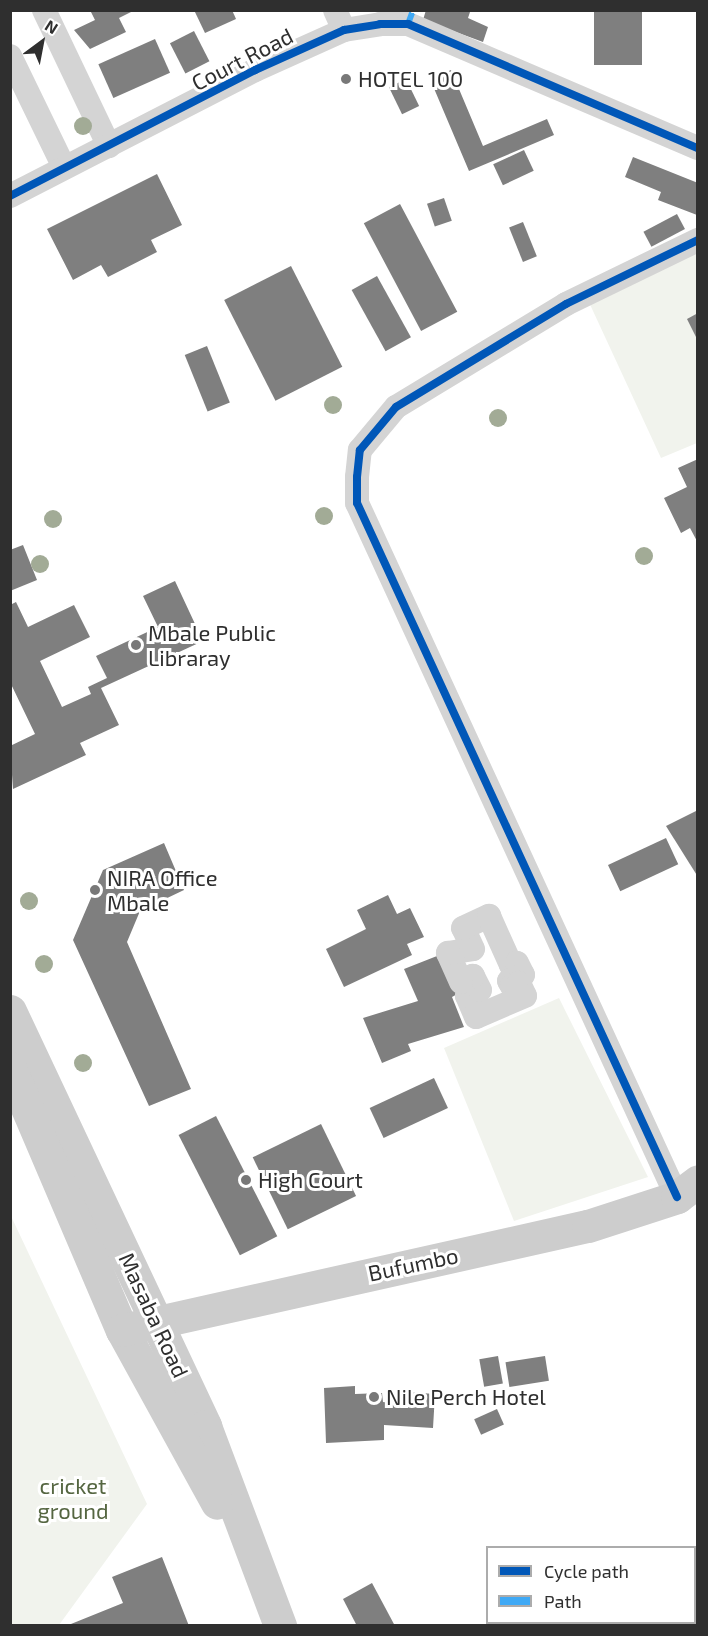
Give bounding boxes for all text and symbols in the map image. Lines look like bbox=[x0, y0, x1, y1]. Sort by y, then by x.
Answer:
north arrow bbox=[12, 12, 72, 72]
text: N bbox=[42, 15, 62, 37]
street label: Court Road bbox=[187, 22, 297, 96]
place label: HOTEL 100 bbox=[358, 66, 464, 92]
marker: HOTEL 100 bbox=[339, 72, 353, 86]
place label: Mbale Public Libraray bbox=[148, 619, 276, 670]
marker: Mbale Public Libraray bbox=[129, 638, 143, 652]
place label: NIRA Office Mbale bbox=[107, 864, 218, 915]
marker: NIRA Office Mbale bbox=[88, 883, 102, 897]
place label: High Court bbox=[258, 1167, 363, 1193]
marker: High Court bbox=[239, 1173, 253, 1187]
street label: Bufumbo bbox=[366, 1242, 460, 1286]
street label: Masaba Road bbox=[114, 1248, 194, 1382]
place label: Nile Perch Hotel bbox=[386, 1384, 546, 1410]
marker: Nile Perch Hotel bbox=[367, 1390, 381, 1404]
park label: cricket ground bbox=[37, 1472, 109, 1524]
legend bbox=[486, 1546, 696, 1624]
text: Cycle path bbox=[544, 1560, 629, 1582]
text: Path bbox=[544, 1590, 582, 1612]

